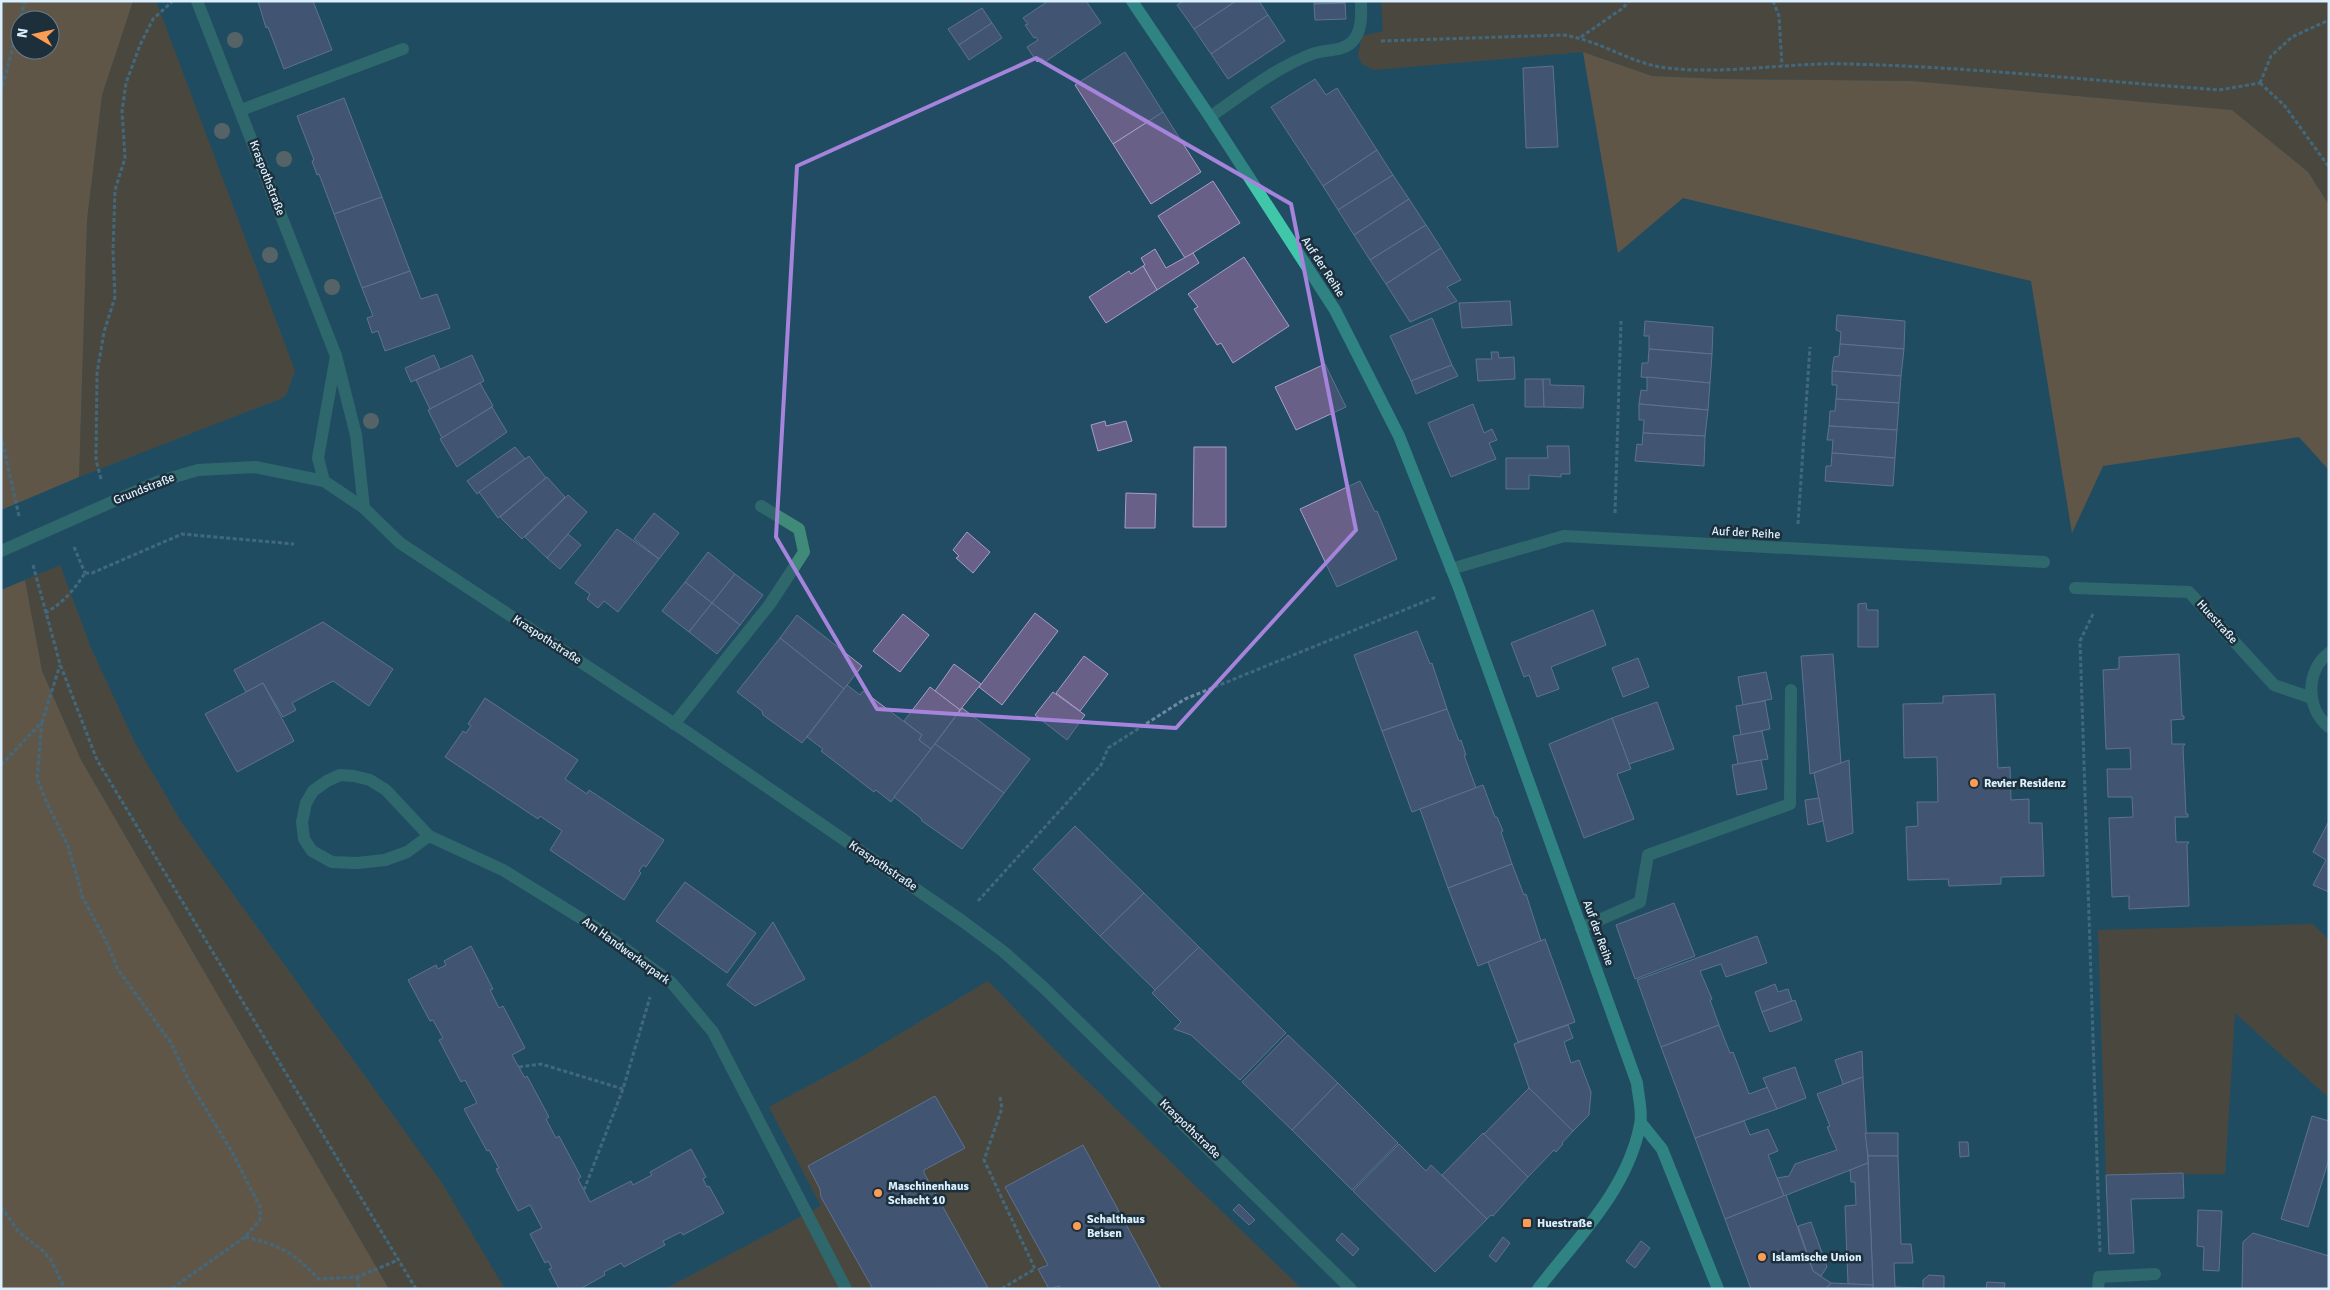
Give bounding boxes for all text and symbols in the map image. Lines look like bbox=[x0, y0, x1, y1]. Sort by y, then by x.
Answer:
north arrow bbox=[10, 10, 60, 60]
text: N bbox=[13, 27, 32, 39]
street label: Kraspothstraße bbox=[246, 138, 288, 218]
street label: Auf der Reihe bbox=[1298, 234, 1348, 300]
street label: Grundstraße bbox=[111, 470, 177, 508]
street label: Auf der Reihe bbox=[1711, 524, 1781, 542]
street label: Huestraße bbox=[2193, 597, 2241, 647]
street label: Kraspothstraße bbox=[510, 612, 584, 668]
place label: Revier Residenz bbox=[1984, 776, 2067, 791]
marker: Revier Residenz bbox=[1968, 777, 1980, 789]
street label: Kraspothstraße bbox=[846, 838, 920, 894]
street label: Auf der Reihe bbox=[1579, 898, 1617, 968]
street label: Am Handwerkerpark bbox=[579, 914, 673, 988]
street label: Kraspothstraße bbox=[1156, 1096, 1224, 1162]
place label: Maschinenhaus Schacht 10 bbox=[888, 1179, 970, 1208]
marker: Maschinenhaus Schacht 10 bbox=[872, 1187, 884, 1199]
place label: Schalthaus Beisen bbox=[1087, 1212, 1145, 1241]
place label: Huestraße bbox=[1537, 1216, 1592, 1231]
marker: Huestraße bbox=[1521, 1217, 1533, 1229]
marker: Schalthaus Beisen bbox=[1071, 1220, 1083, 1232]
place label: Islamische Union bbox=[1772, 1250, 1862, 1265]
marker: Islamische Union bbox=[1756, 1251, 1768, 1263]

